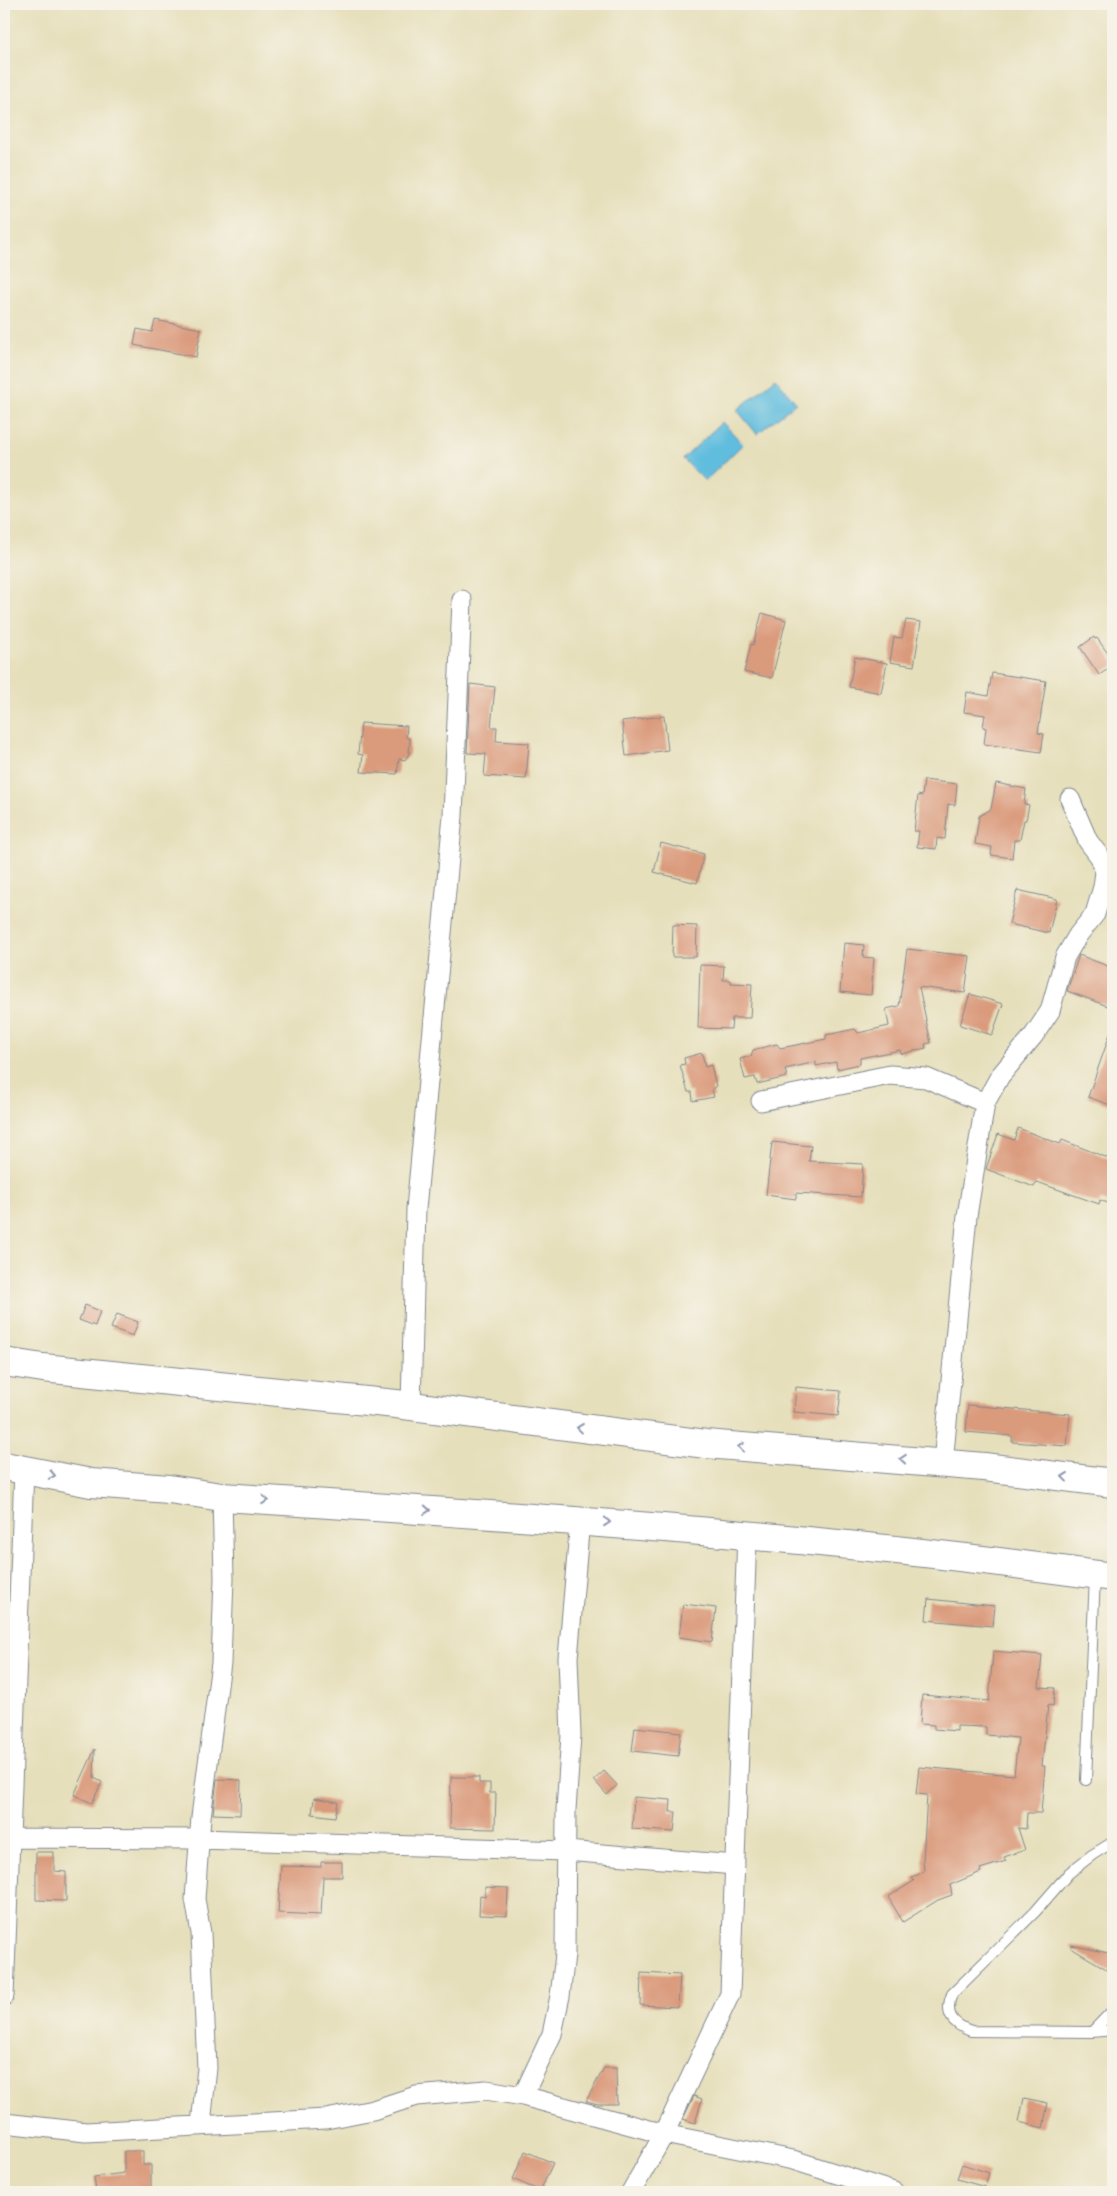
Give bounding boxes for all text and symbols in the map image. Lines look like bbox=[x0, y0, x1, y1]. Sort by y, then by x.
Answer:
one-way arrow bbox=[576, 1423, 584, 1434]
one-way arrow bbox=[737, 1441, 745, 1452]
one-way arrow bbox=[899, 1454, 907, 1465]
one-way arrow bbox=[47, 1470, 56, 1480]
one-way arrow bbox=[1061, 1472, 1069, 1483]
one-way arrow bbox=[261, 1494, 269, 1505]
one-way arrow bbox=[423, 1504, 431, 1515]
one-way arrow bbox=[603, 1516, 611, 1527]

